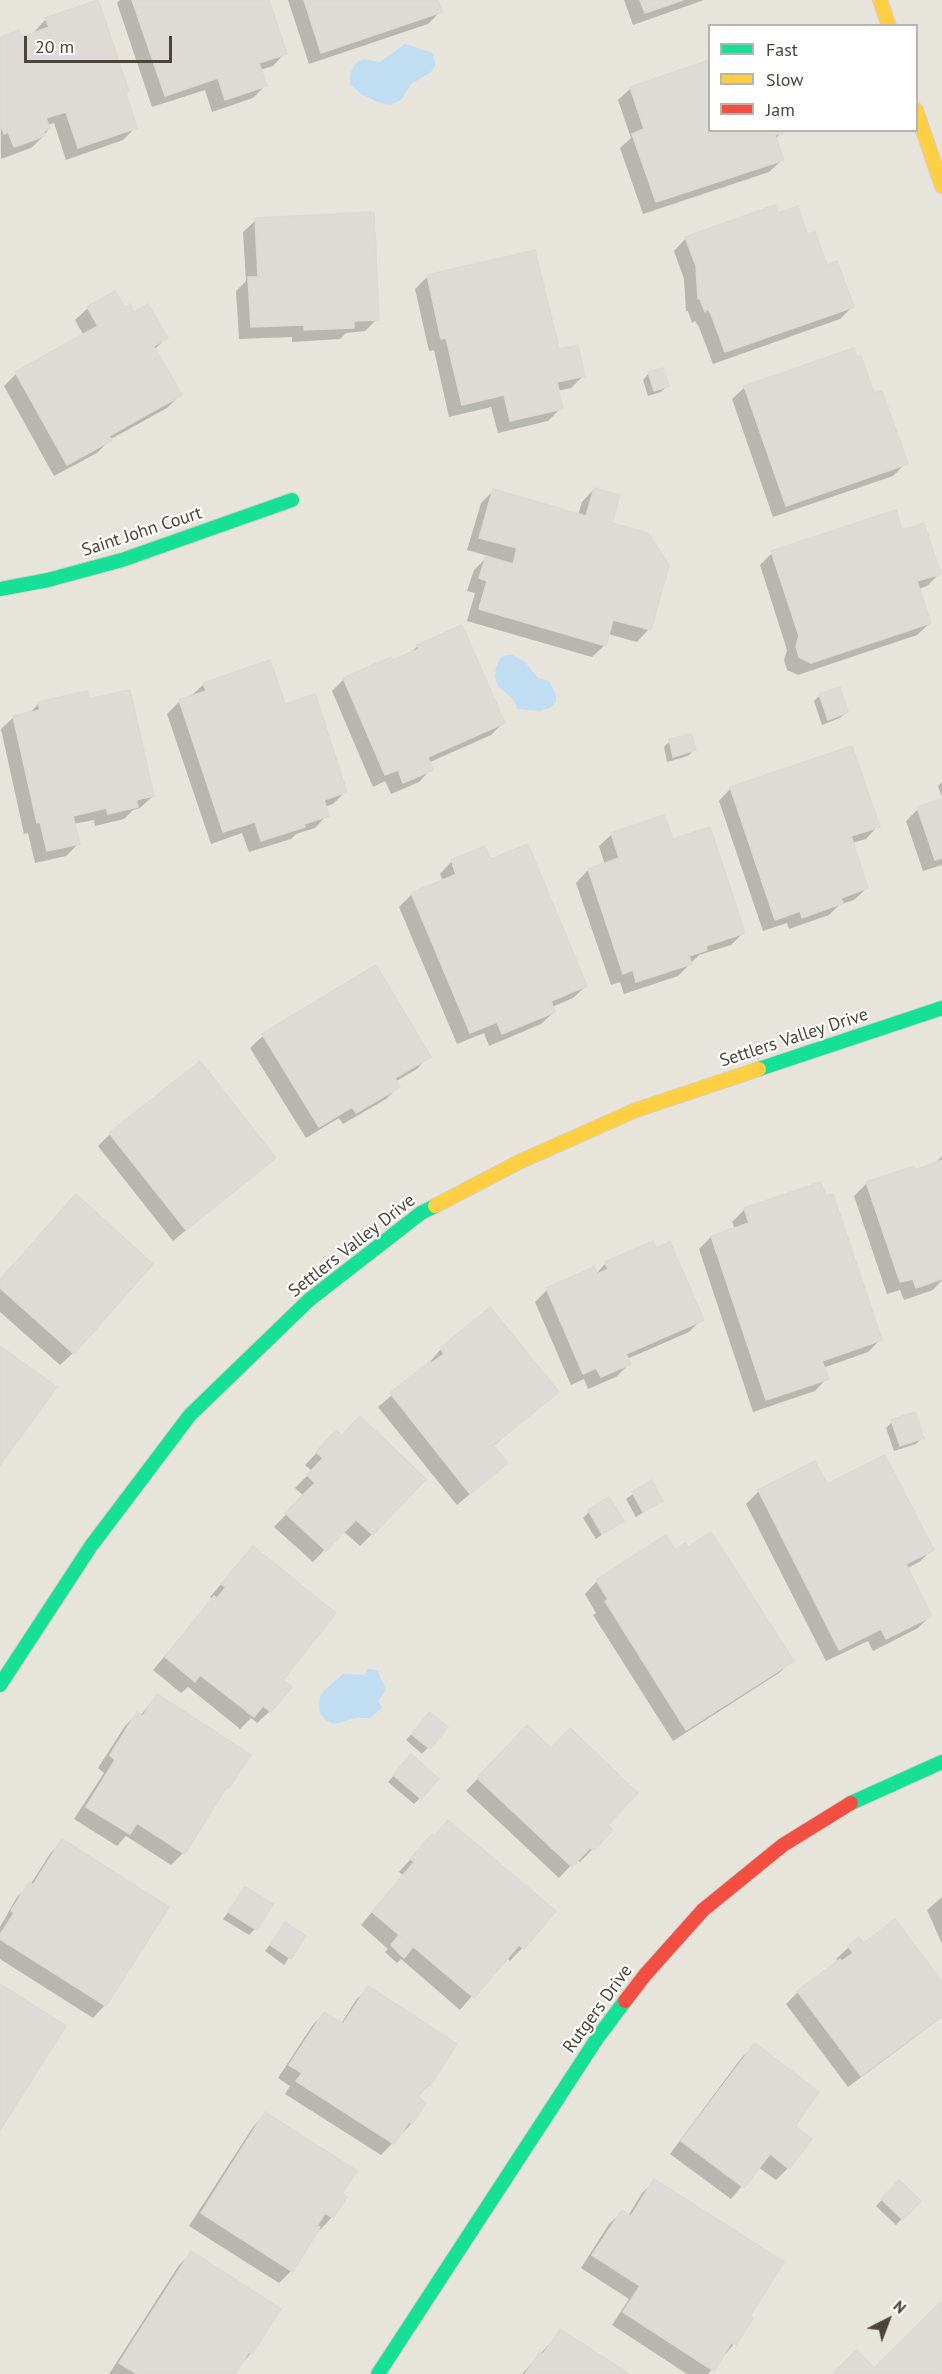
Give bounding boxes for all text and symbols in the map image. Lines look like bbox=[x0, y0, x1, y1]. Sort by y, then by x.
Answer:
scale bar bbox=[27, 24, 176, 62]
legend bbox=[708, 24, 918, 132]
text: 20 m bbox=[35, 35, 74, 58]
text: Fast bbox=[766, 38, 798, 61]
text: Slow bbox=[766, 68, 804, 91]
text: Jam bbox=[766, 98, 795, 121]
street label: Saint John Court bbox=[79, 502, 205, 562]
street label: Settlers Valley Drive bbox=[717, 1004, 871, 1072]
street label: Settlers Valley Drive bbox=[284, 1190, 420, 1302]
street label: Rutgers Drive bbox=[559, 1961, 637, 2057]
north arrow bbox=[858, 2290, 918, 2350]
text: N bbox=[889, 2296, 911, 2318]

